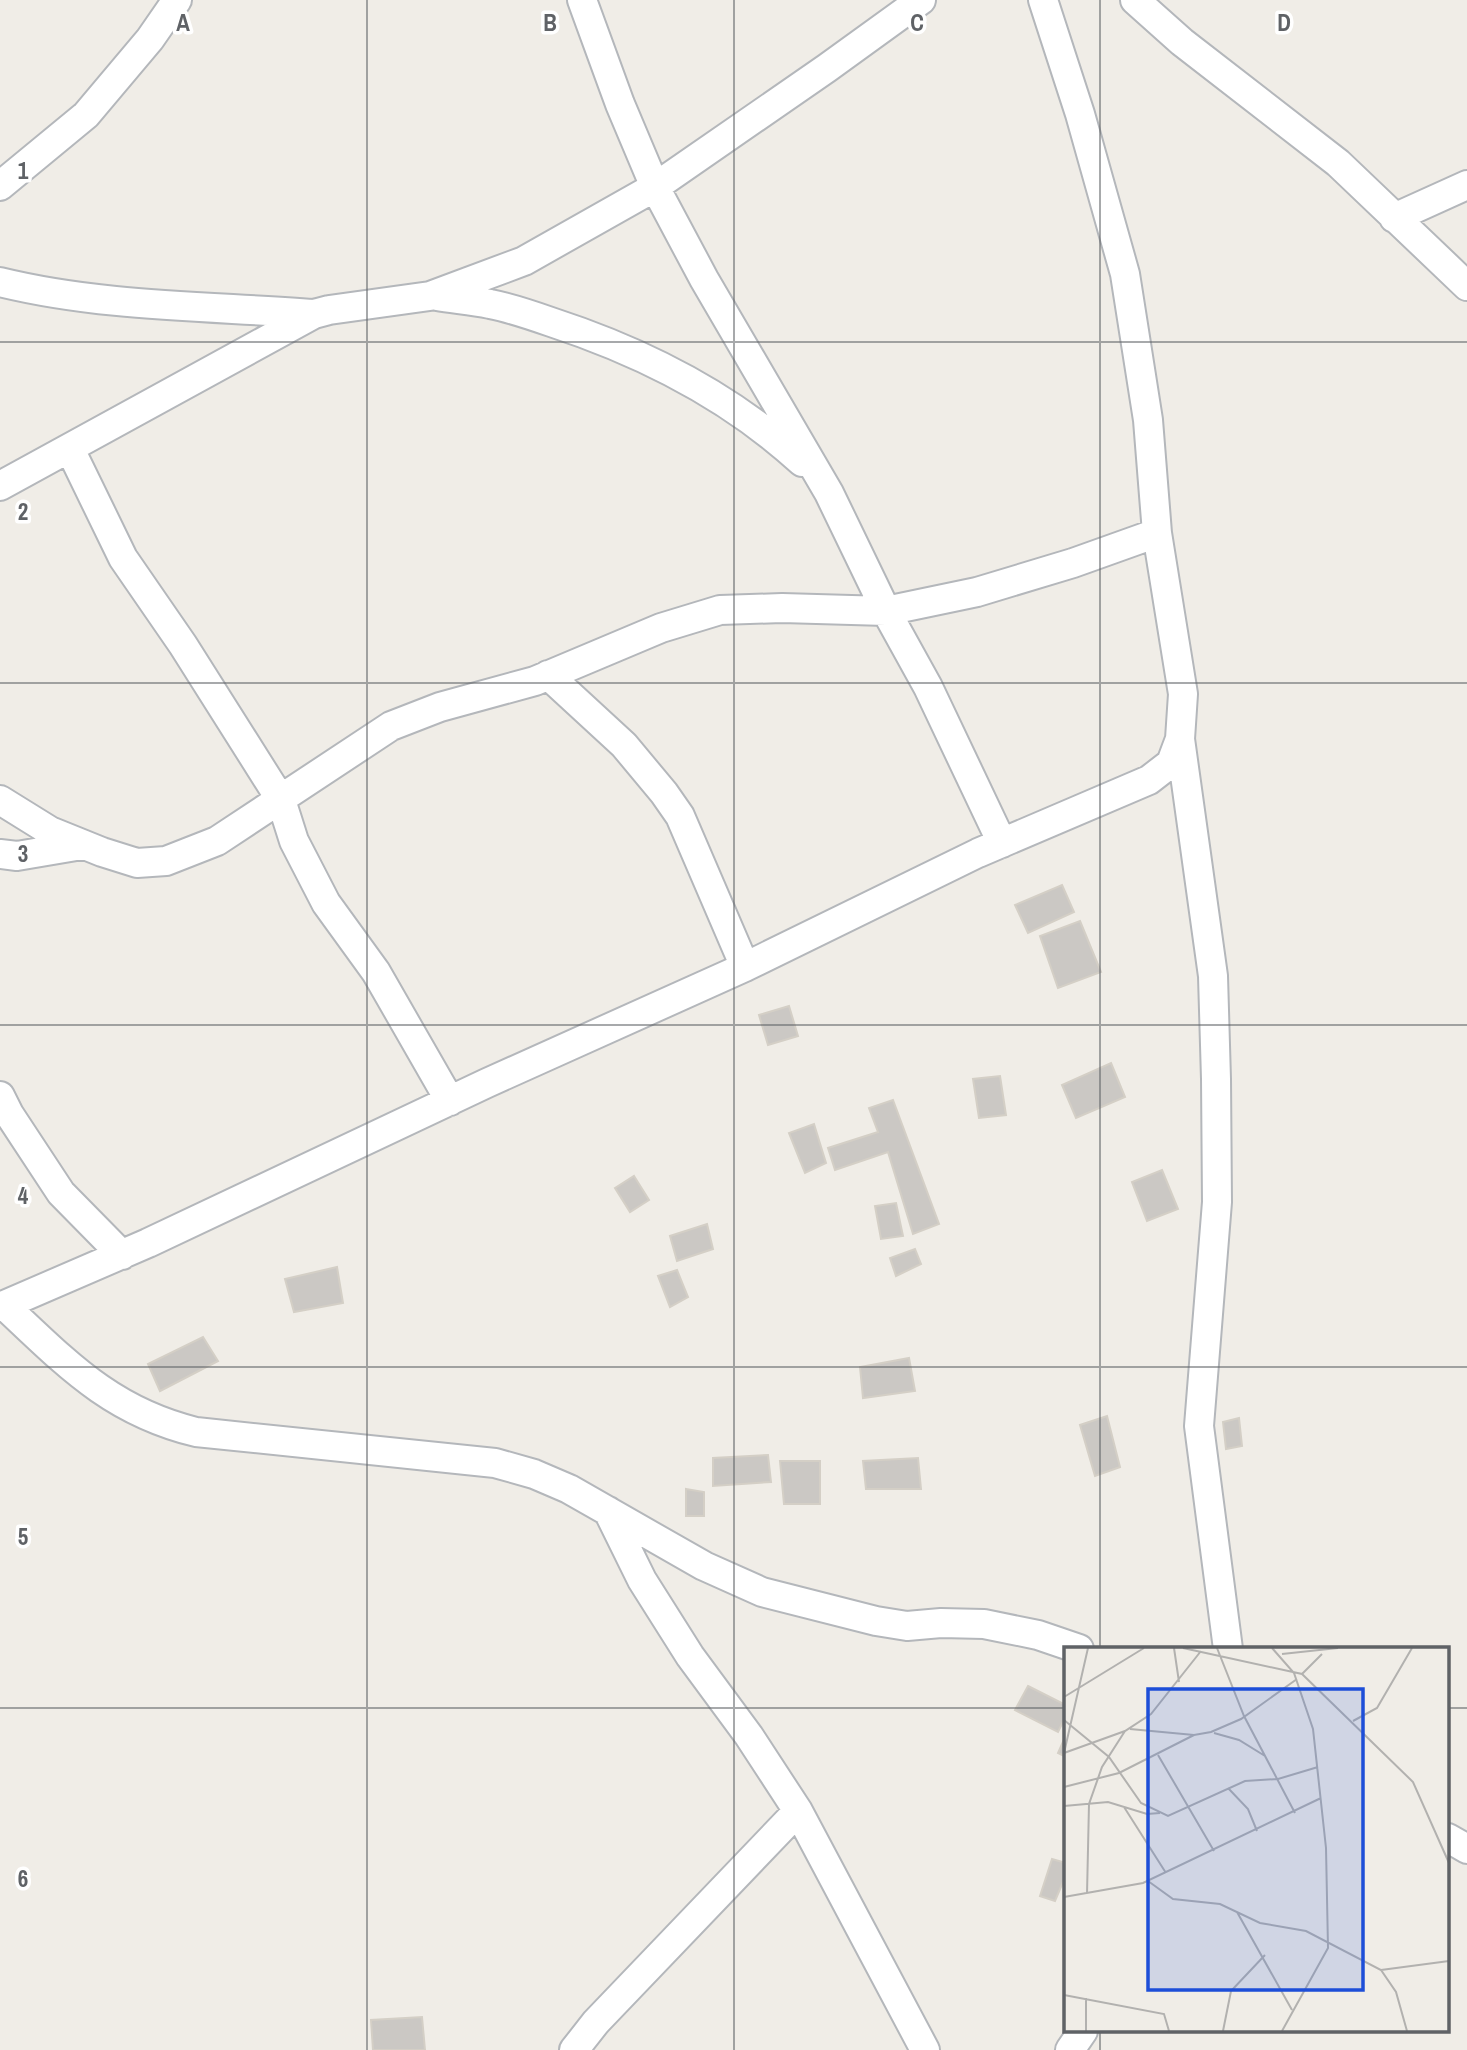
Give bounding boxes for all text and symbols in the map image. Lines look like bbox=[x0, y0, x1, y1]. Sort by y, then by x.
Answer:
text: A bbox=[176, 7, 190, 38]
text: B bbox=[543, 7, 557, 38]
text: C bbox=[910, 7, 924, 38]
text: D bbox=[1277, 7, 1291, 38]
text: 1 bbox=[18, 155, 29, 186]
text: 2 bbox=[18, 496, 28, 527]
text: 3 bbox=[18, 838, 28, 869]
text: 4 bbox=[18, 1180, 29, 1211]
text: 5 bbox=[18, 1521, 28, 1552]
inset map bbox=[1064, 1647, 1450, 2032]
text: 6 bbox=[18, 1863, 28, 1894]

